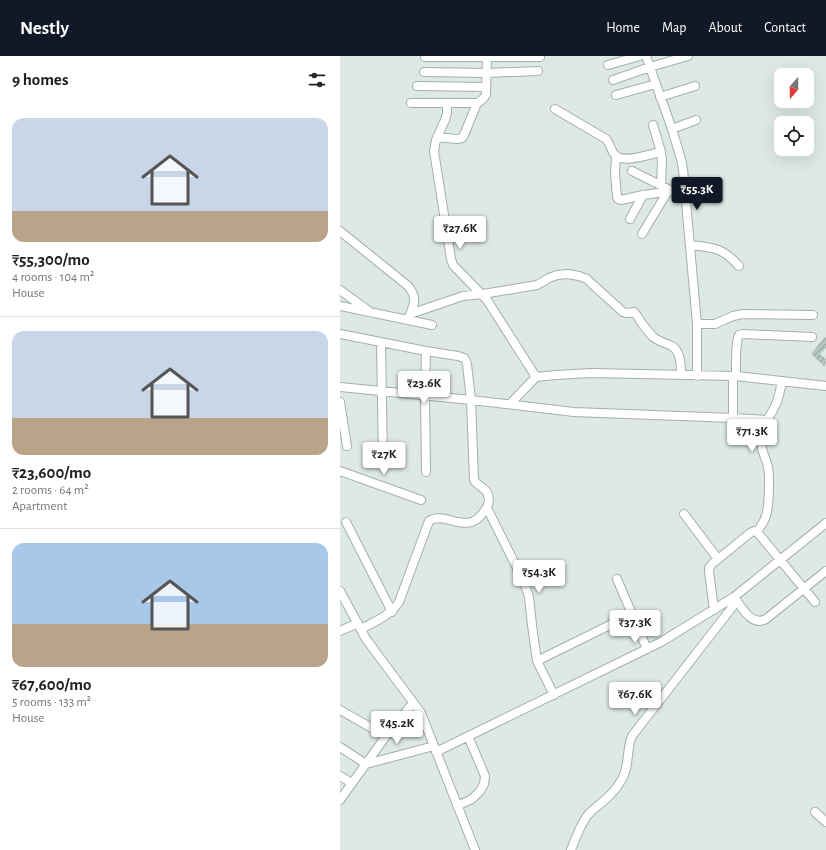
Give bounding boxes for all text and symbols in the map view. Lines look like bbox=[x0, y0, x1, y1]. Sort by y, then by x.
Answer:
text: Nestly bbox=[20, 19, 69, 38]
text: Home bbox=[606, 21, 640, 35]
text: Map bbox=[662, 21, 686, 35]
text: About bbox=[708, 21, 742, 35]
text: Contact bbox=[764, 21, 806, 35]
north arrow bbox=[774, 68, 814, 108]
map controls bbox=[774, 68, 814, 156]
icon: filters bbox=[306, 69, 328, 91]
text: 9 homes bbox=[12, 71, 68, 88]
button: locate bbox=[774, 116, 814, 156]
icon: home bbox=[134, 144, 206, 216]
pin: ₹55.3K bbox=[664, 177, 730, 211]
text: ₹55.3K bbox=[681, 183, 713, 196]
pin: ₹27.6K bbox=[427, 216, 493, 250]
text: ₹27.6K bbox=[443, 222, 477, 235]
text: ₹55,300/mo bbox=[12, 251, 90, 268]
text: 4 rooms · 104 m² bbox=[12, 271, 94, 284]
text: House bbox=[12, 287, 44, 300]
icon: home bbox=[134, 357, 206, 429]
pin: ₹23.6K bbox=[391, 371, 457, 405]
text: ₹23.6K bbox=[407, 377, 441, 390]
pin: ₹71.3K bbox=[719, 419, 785, 453]
text: ₹71.3K bbox=[736, 425, 768, 438]
pin: ₹27K bbox=[360, 442, 408, 476]
text: ₹27K bbox=[372, 448, 396, 461]
text: ₹23,600/mo bbox=[12, 464, 91, 481]
text: 2 rooms · 64 m² bbox=[12, 484, 89, 497]
text: Apartment bbox=[12, 500, 67, 513]
pin: ₹54.3K bbox=[506, 560, 572, 594]
text: ₹54.3K bbox=[522, 566, 556, 579]
icon: home bbox=[134, 569, 206, 641]
pin: ₹37.3K bbox=[602, 610, 668, 644]
text: ₹37.3K bbox=[619, 616, 651, 629]
text: ₹67,600/mo bbox=[12, 676, 91, 693]
pin: ₹67.6K bbox=[602, 682, 668, 716]
text: ₹67.6K bbox=[618, 688, 652, 701]
text: 5 rooms · 133 m² bbox=[12, 696, 91, 709]
pin: ₹45.2K bbox=[364, 711, 430, 745]
text: House bbox=[12, 712, 44, 725]
text: ₹45.2K bbox=[380, 717, 414, 730]

